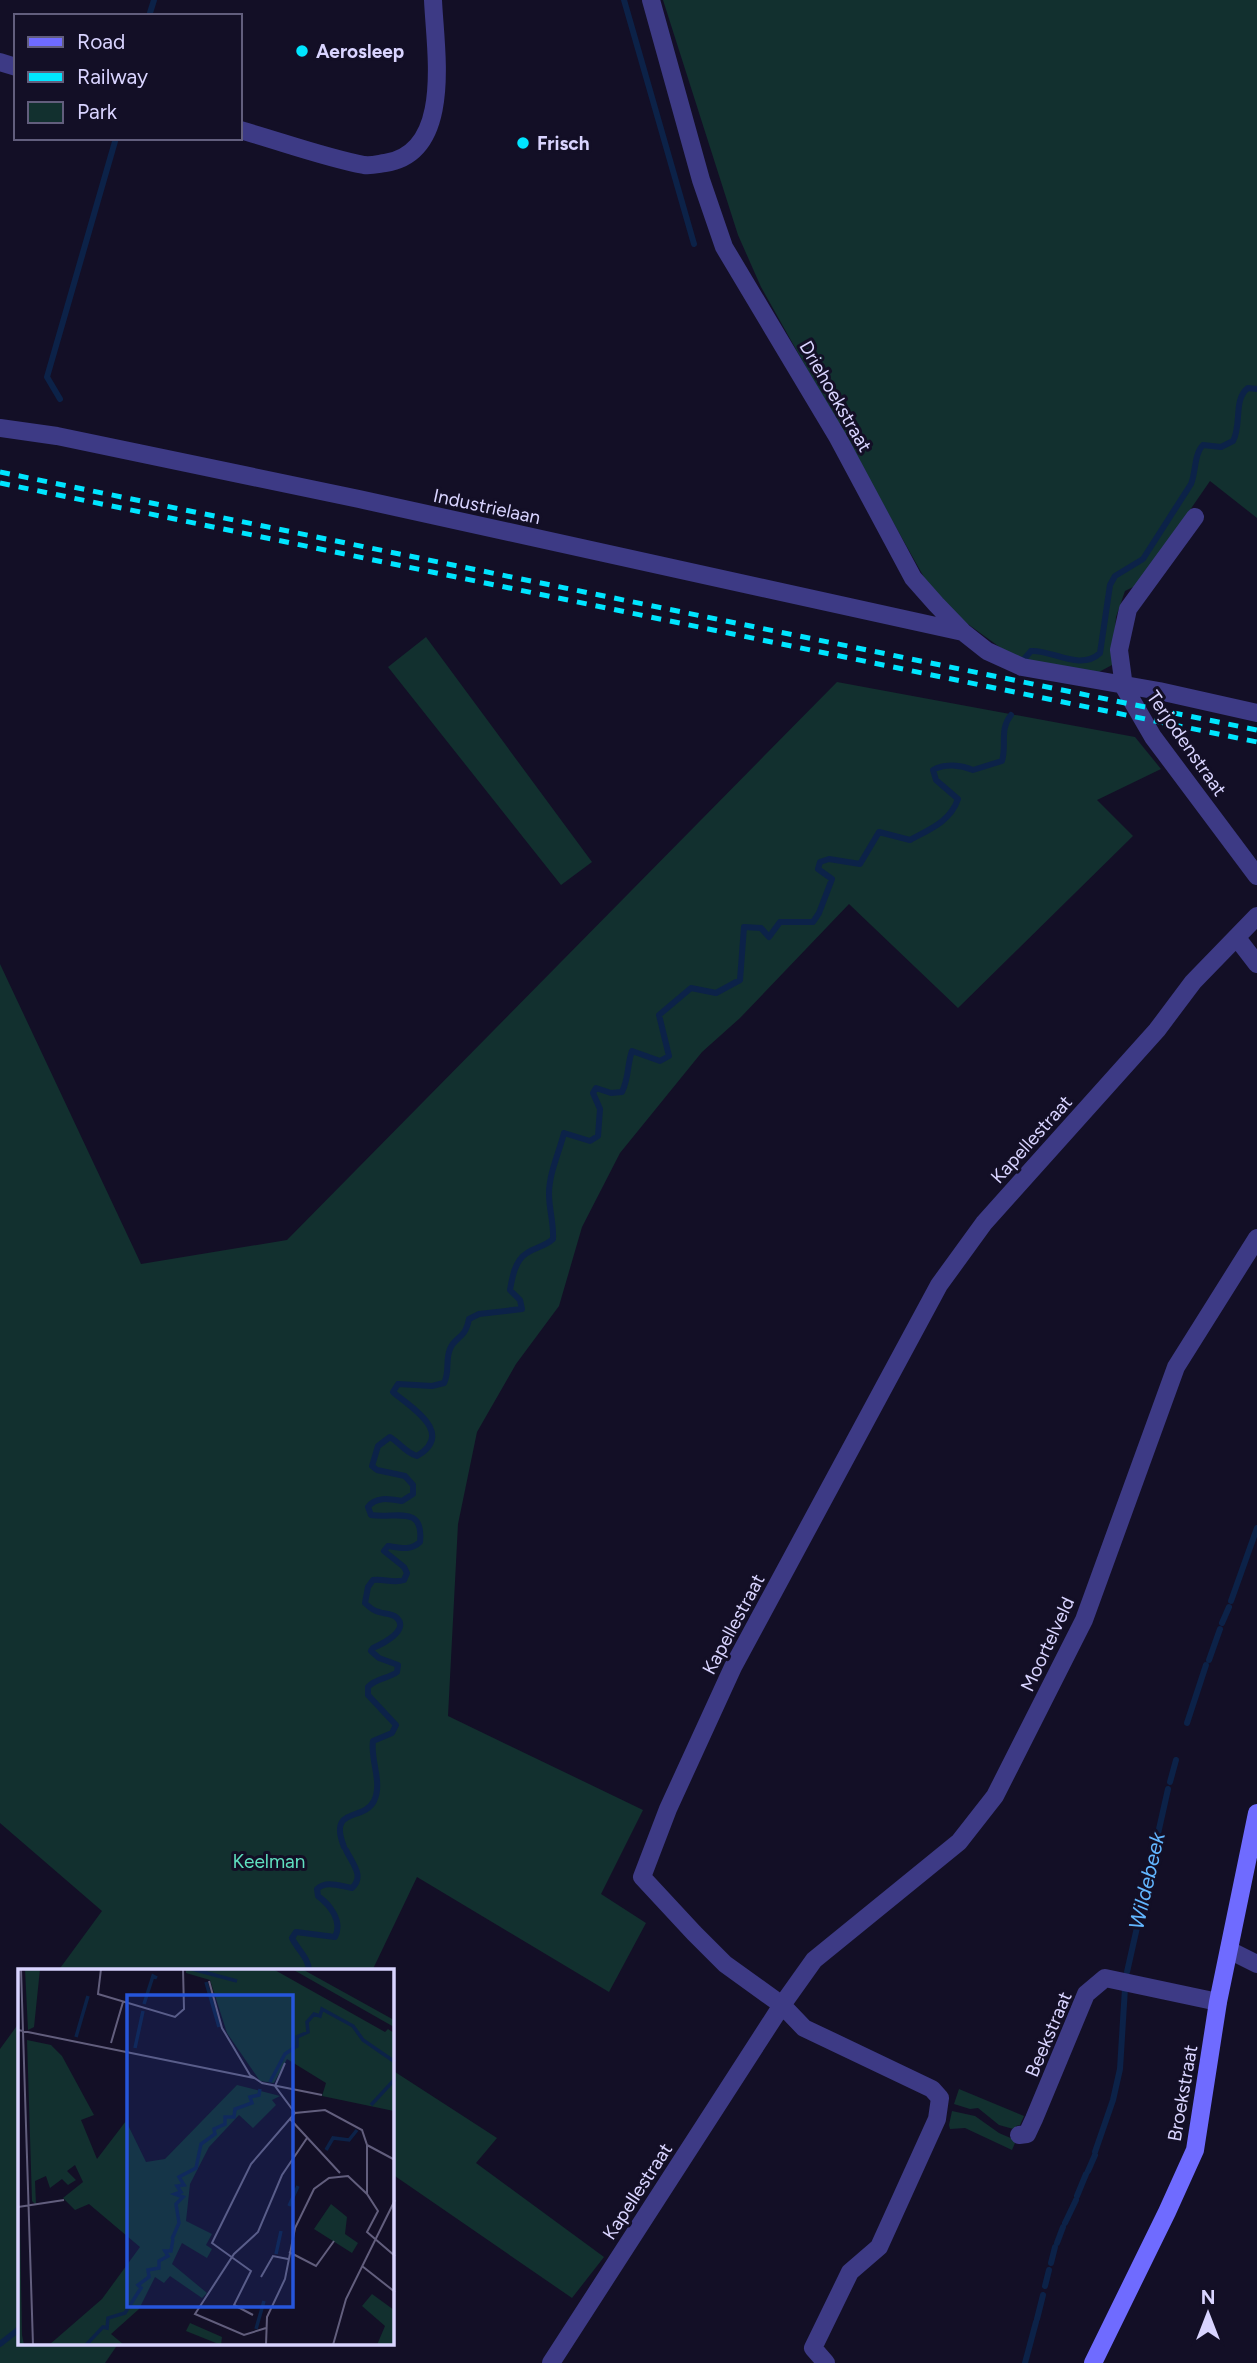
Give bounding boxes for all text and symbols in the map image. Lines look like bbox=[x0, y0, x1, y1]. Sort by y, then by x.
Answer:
legend bbox=[14, 14, 242, 140]
text: Road bbox=[77, 29, 125, 54]
place label: Aerosleep bbox=[316, 40, 404, 63]
marker: Aerosleep bbox=[294, 43, 310, 59]
text: Railway bbox=[77, 64, 148, 89]
text: Park bbox=[77, 99, 118, 124]
place label: Frisch bbox=[537, 132, 590, 155]
marker: Frisch bbox=[515, 135, 531, 151]
street label: Driehoekstraat bbox=[794, 337, 877, 456]
street label: Industrielaan bbox=[431, 484, 543, 529]
street label: Terjodenstraat bbox=[1142, 686, 1231, 800]
street label: Kapellestraat bbox=[986, 1091, 1077, 1188]
street label: Kapellestraat bbox=[697, 1570, 770, 1678]
street label: Moortelveld bbox=[1016, 1593, 1079, 1695]
water label: Wildebeek bbox=[1123, 1829, 1170, 1932]
park label: Keelman bbox=[233, 1850, 305, 1873]
inset map bbox=[18, 1969, 394, 2346]
street label: Beekstraat bbox=[1020, 1988, 1077, 2080]
street label: Broekstraat bbox=[1163, 2043, 1202, 2143]
street label: Kapellestraat bbox=[598, 2139, 677, 2244]
north arrow bbox=[1173, 2279, 1243, 2349]
text: N bbox=[1201, 2286, 1215, 2309]

